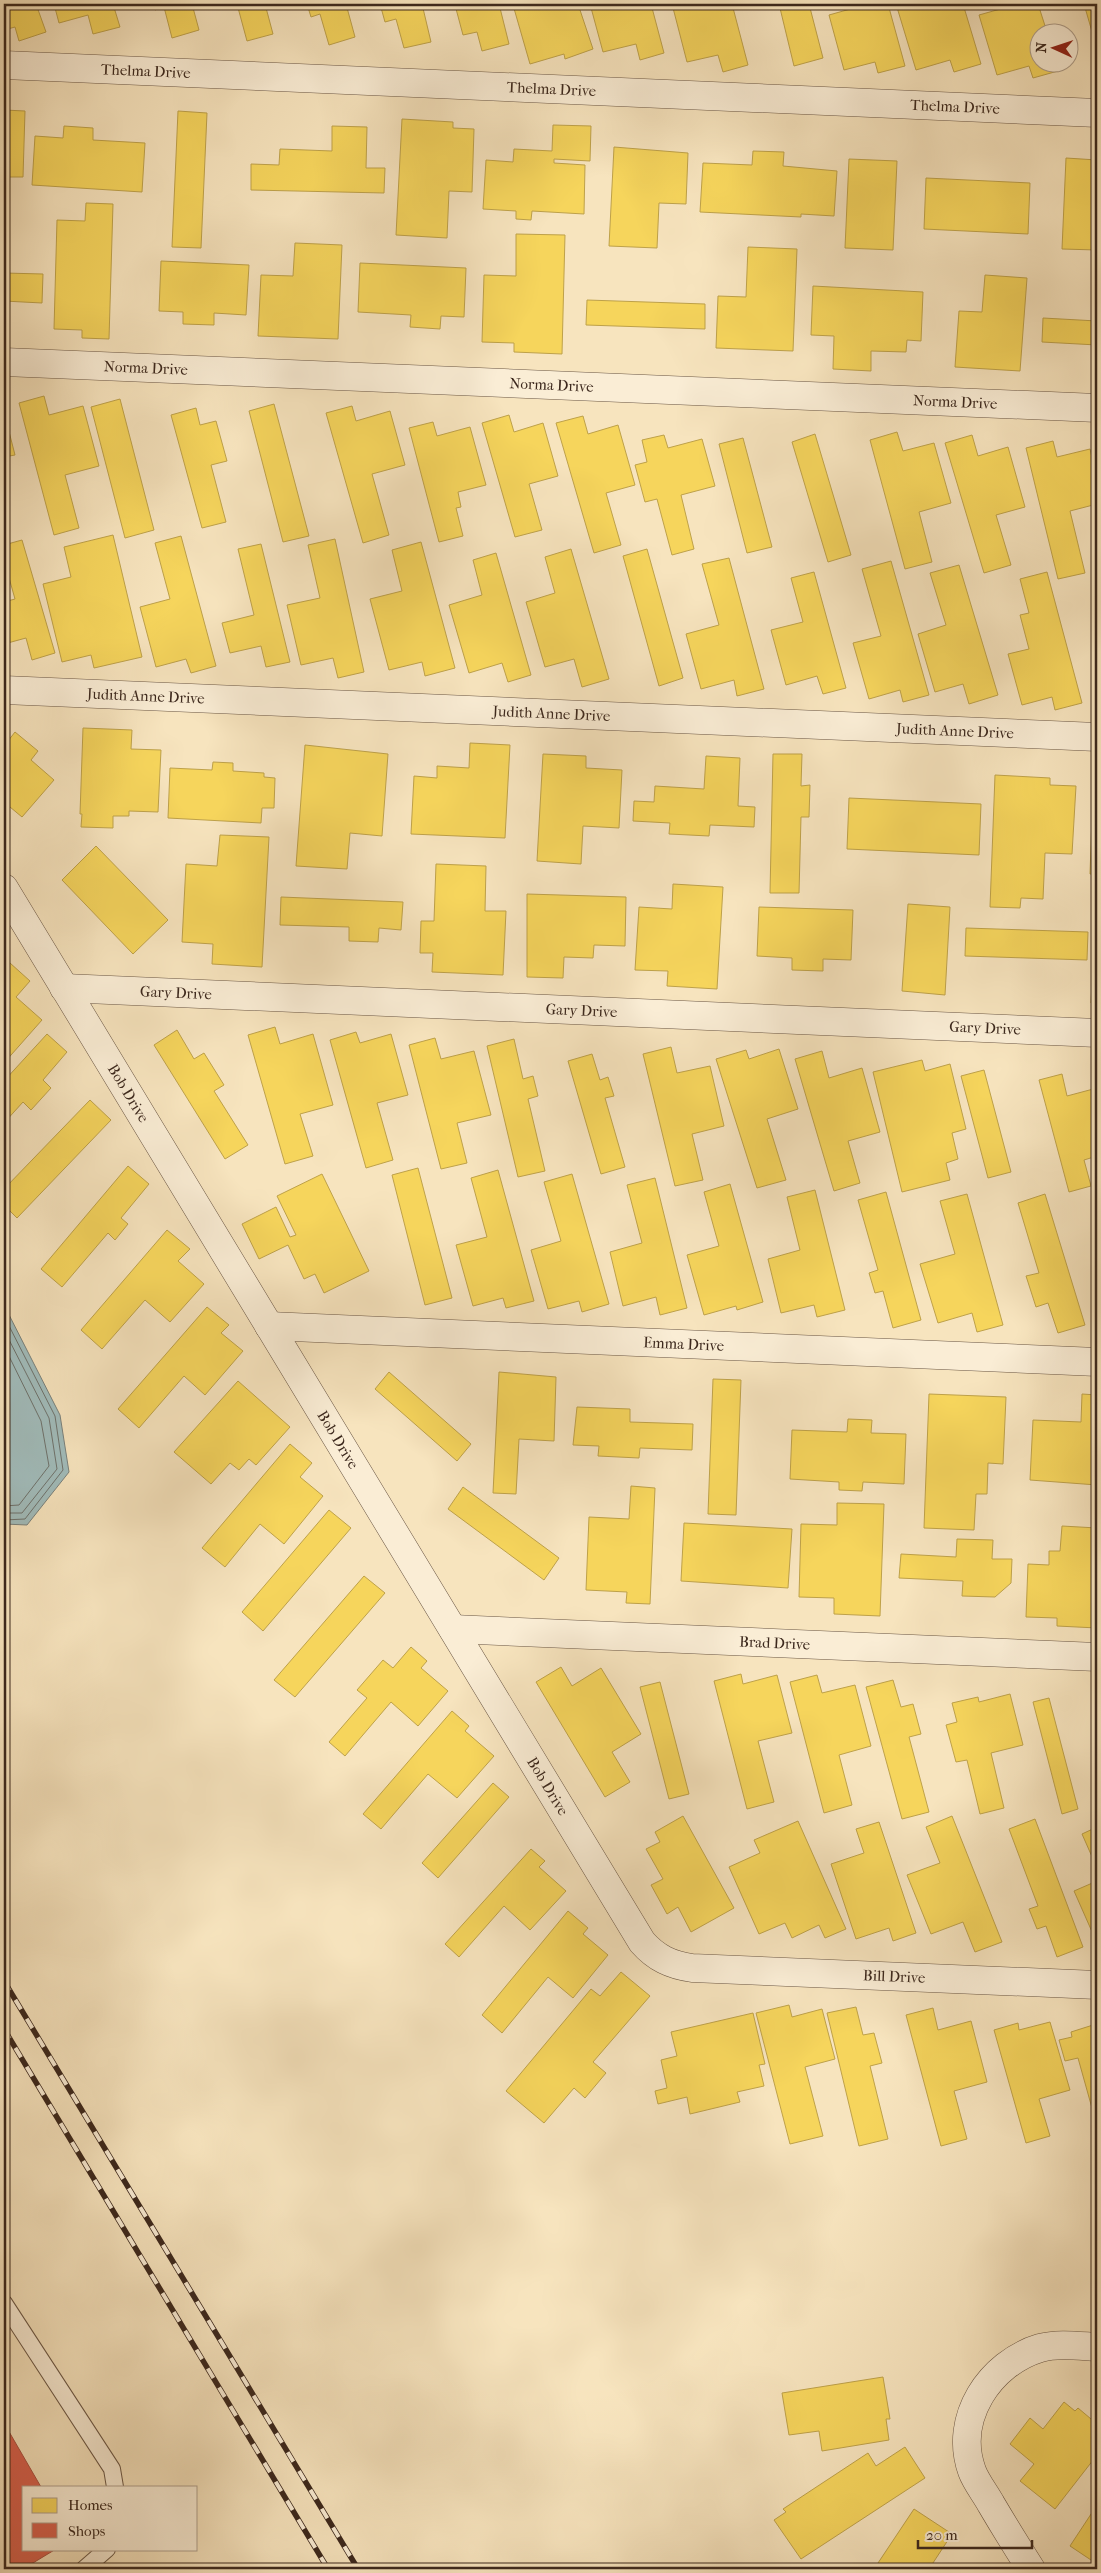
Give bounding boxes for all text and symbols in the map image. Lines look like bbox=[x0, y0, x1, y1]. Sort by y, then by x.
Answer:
north arrow bbox=[1028, 22, 1078, 72]
text: N bbox=[1033, 41, 1050, 53]
street label: Thelma Drive bbox=[101, 60, 192, 82]
street label: Thelma Drive bbox=[506, 78, 597, 100]
street label: Thelma Drive bbox=[910, 96, 1001, 118]
street label: Norma Drive bbox=[103, 357, 189, 379]
street label: Norma Drive bbox=[509, 374, 595, 396]
street label: Norma Drive bbox=[913, 391, 998, 413]
street label: Judith Anne Drive bbox=[86, 685, 206, 708]
street label: Judith Anne Drive bbox=[491, 702, 611, 725]
street label: Judith Anne Drive bbox=[895, 719, 1015, 742]
street label: Gary Drive bbox=[140, 982, 213, 1003]
street label: Gary Drive bbox=[545, 1000, 618, 1021]
street label: Gary Drive bbox=[949, 1018, 1022, 1039]
street label: Bob Drive bbox=[104, 1061, 153, 1126]
street label: Emma Drive bbox=[643, 1333, 725, 1355]
street label: Bob Drive bbox=[313, 1407, 363, 1473]
street label: Brad Drive bbox=[739, 1632, 811, 1654]
street label: Bob Drive bbox=[523, 1754, 573, 1819]
street label: Bill Drive bbox=[863, 1966, 926, 1987]
legend bbox=[22, 2486, 198, 2550]
text: Homes bbox=[68, 2496, 113, 2514]
scale bar bbox=[918, 2518, 1032, 2550]
text: Shops bbox=[68, 2522, 106, 2540]
text: 20 m bbox=[926, 2526, 958, 2544]

